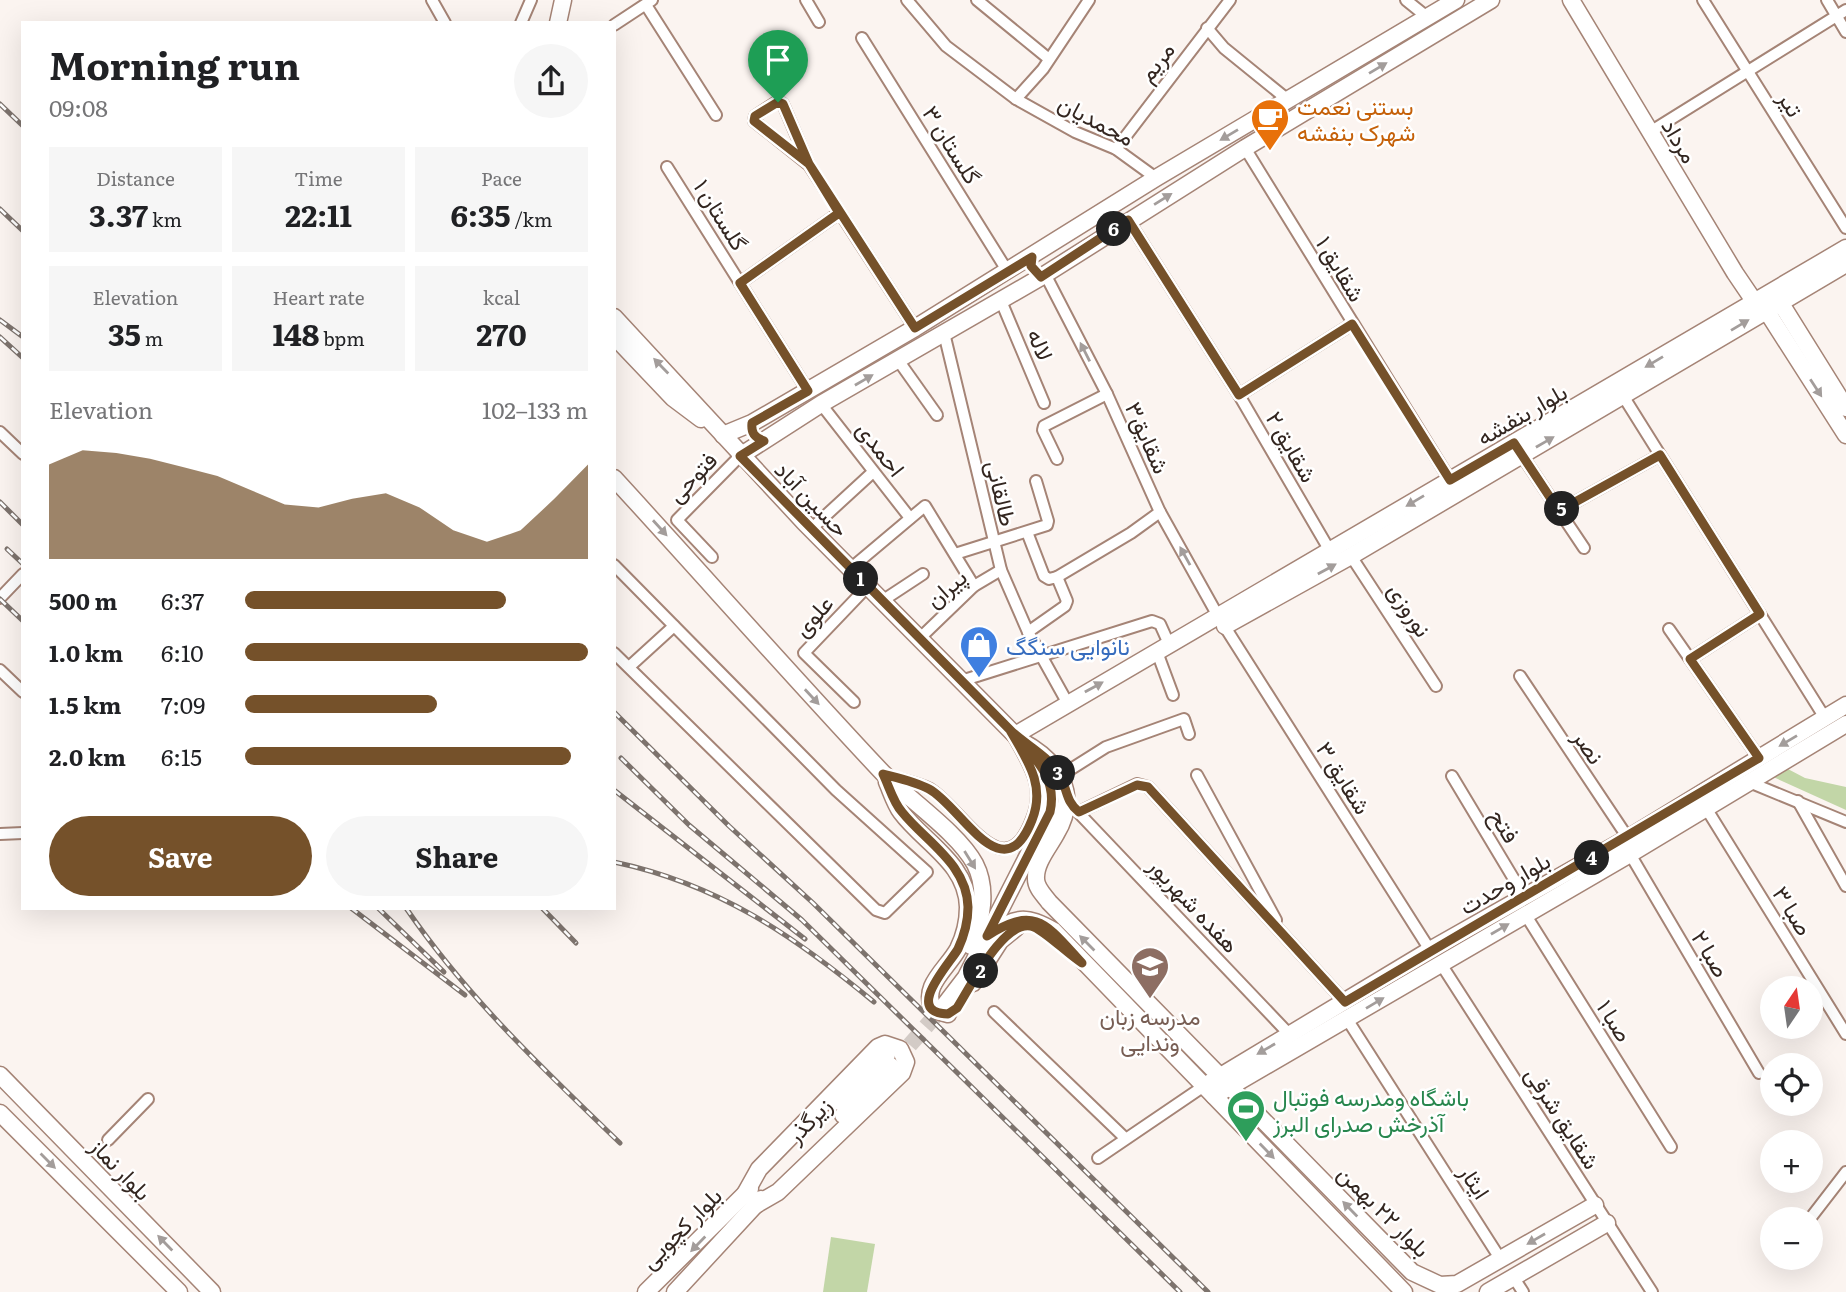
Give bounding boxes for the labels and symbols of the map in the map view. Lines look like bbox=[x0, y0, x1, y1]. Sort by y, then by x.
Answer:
pin bbox=[748, 30, 808, 102]
street label: مریم bbox=[1129, 34, 1181, 88]
one-way arrow bbox=[1369, 61, 1388, 74]
street label: تیر bbox=[1770, 83, 1813, 123]
street label: محمدیان bbox=[1053, 85, 1141, 153]
place label: بستنی نعمت شهرک بنفشه bbox=[1297, 88, 1415, 148]
cafe icon: بستنی نعمت شهرک بنفشه bbox=[1249, 97, 1291, 152]
street label: گلستان ۳ bbox=[916, 98, 990, 190]
street label: مرداد bbox=[1654, 111, 1708, 169]
one-way arrow bbox=[1219, 129, 1238, 142]
street label: گلستان ۱ bbox=[687, 172, 757, 256]
one-way arrow bbox=[1153, 192, 1173, 205]
pin: 6 bbox=[1096, 212, 1132, 246]
street label: شقایق ۱ bbox=[1309, 228, 1375, 308]
one-way arrow bbox=[1730, 319, 1750, 332]
street label: لاله bbox=[1020, 323, 1064, 365]
one-way arrow bbox=[1079, 342, 1090, 362]
one-way arrow bbox=[1644, 355, 1663, 368]
one-way arrow bbox=[653, 358, 669, 375]
street label: بلوار بنفشه bbox=[1469, 373, 1573, 453]
one-way arrow bbox=[854, 374, 873, 386]
one-way arrow bbox=[1809, 378, 1822, 397]
street label: شقایق۳ bbox=[1118, 396, 1180, 478]
street label: شقایق ۲ bbox=[1259, 404, 1327, 488]
street label: احمدی bbox=[849, 413, 915, 483]
one-way arrow bbox=[1535, 436, 1554, 448]
street label: فتوحی bbox=[658, 443, 724, 509]
street label: حسین آباد bbox=[768, 452, 858, 544]
street label: طالقانی bbox=[979, 457, 1027, 529]
pin: 5 bbox=[1544, 491, 1580, 526]
one-way arrow bbox=[1405, 494, 1424, 507]
one-way arrow bbox=[652, 519, 668, 537]
one-way arrow bbox=[1179, 547, 1191, 566]
street label: پیران bbox=[917, 559, 974, 615]
pin: 1 bbox=[844, 562, 878, 596]
one-way arrow bbox=[1317, 563, 1337, 575]
street label: نوروزی bbox=[1381, 575, 1441, 643]
street label: علوی bbox=[784, 587, 840, 643]
shop icon: نانوایی سنگگ bbox=[958, 624, 1000, 679]
place label: نانوایی سنگگ bbox=[1006, 628, 1130, 662]
one-way arrow bbox=[1085, 681, 1104, 693]
one-way arrow bbox=[804, 688, 820, 705]
street label: نصر bbox=[1566, 721, 1614, 770]
street label: شقایق ۳ bbox=[1309, 734, 1381, 820]
one-way arrow bbox=[1778, 734, 1797, 747]
pin: 3 bbox=[1040, 756, 1076, 790]
street label: فتح bbox=[1482, 801, 1529, 849]
pin: 4 bbox=[1574, 840, 1610, 876]
street label: بلوار وحدت bbox=[1452, 842, 1556, 922]
street label: هفده شهریور bbox=[1141, 848, 1248, 959]
one-way arrow bbox=[964, 851, 976, 870]
street label: صبا ۳ bbox=[1766, 879, 1822, 941]
one-way arrow bbox=[1490, 923, 1509, 935]
street label: صبا ۲ bbox=[1685, 923, 1739, 983]
one-way arrow bbox=[1079, 935, 1095, 952]
school or university icon: مدرسه زبان وندایی bbox=[1129, 945, 1171, 1000]
pin: 2 bbox=[964, 954, 998, 988]
north arrow bbox=[1760, 976, 1824, 1040]
street label: صبا ۱ bbox=[1590, 992, 1642, 1048]
one-way arrow bbox=[1365, 996, 1384, 1009]
place label: مدرسه زبان وندایی bbox=[1100, 998, 1200, 1058]
one-way arrow bbox=[1257, 1043, 1276, 1055]
street label: شقایق شرقی bbox=[1518, 1059, 1610, 1175]
place label: باشگاه ومدرسه فوتبال آذرخش صدرای البرز bbox=[1272, 1079, 1469, 1139]
street label: زیرگذر bbox=[777, 1088, 839, 1151]
sports icon: باشگاه ومدرسه فوتبال آذرخش صدرای البرز bbox=[1225, 1088, 1267, 1143]
street label: بلوار نماز bbox=[83, 1128, 161, 1207]
one-way arrow bbox=[1258, 1143, 1275, 1160]
one-way arrow bbox=[40, 1153, 57, 1170]
street label: بلوار ۲۲ بهمن bbox=[1331, 1156, 1439, 1264]
street label: ایثار bbox=[1452, 1156, 1500, 1205]
street label: بلوار کچویی bbox=[631, 1178, 729, 1276]
one-way arrow bbox=[1341, 1201, 1358, 1218]
one-way arrow bbox=[1526, 1233, 1546, 1245]
one-way arrow bbox=[156, 1235, 173, 1252]
one-way arrow bbox=[689, 1235, 706, 1252]

